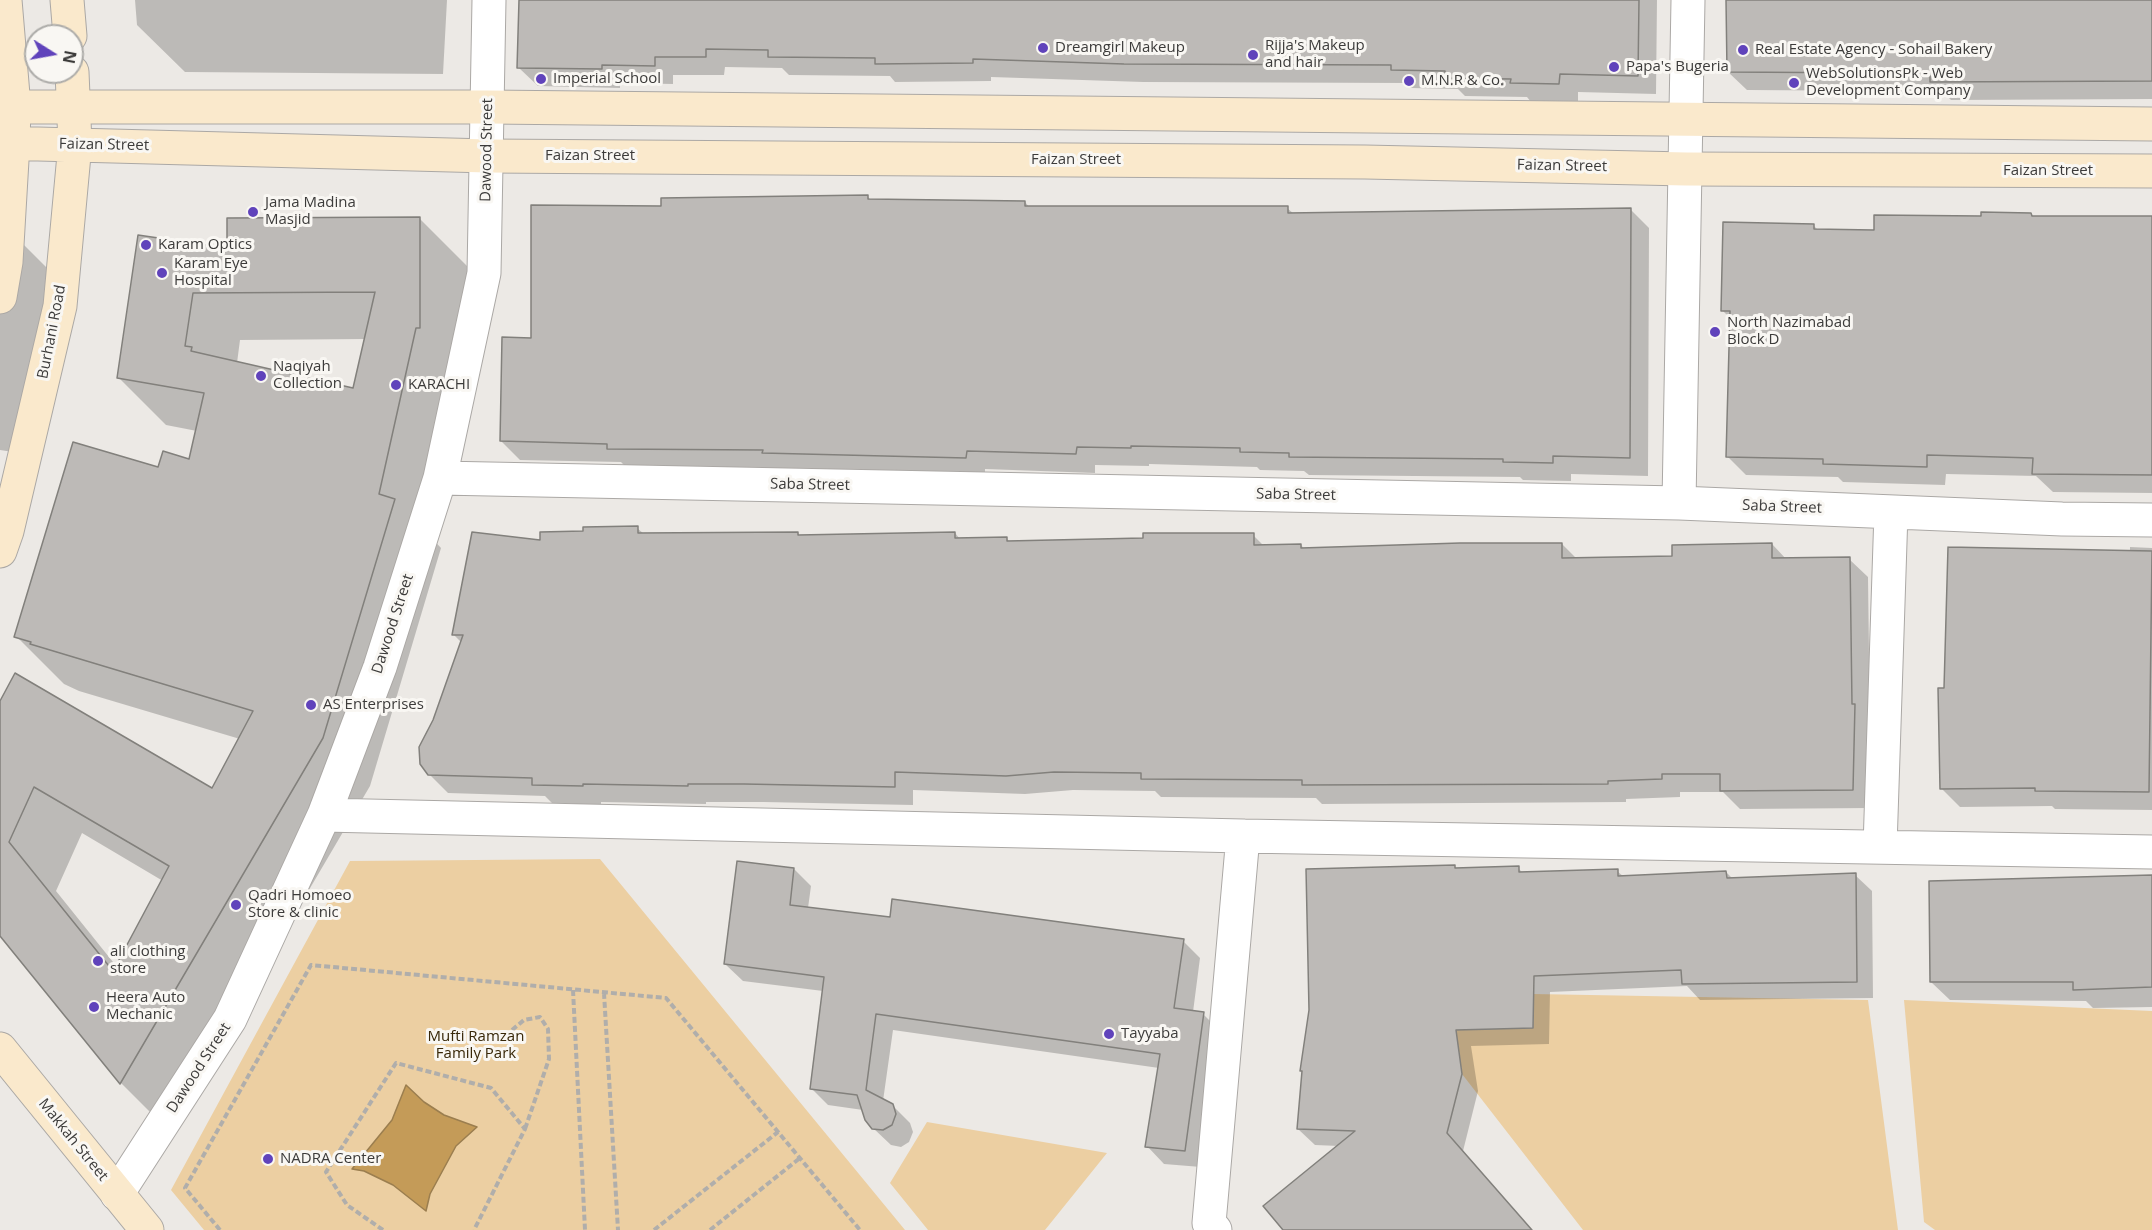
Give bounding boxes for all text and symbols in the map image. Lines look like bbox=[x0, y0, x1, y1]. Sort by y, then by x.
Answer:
north arrow bbox=[24, 24, 84, 84]
place label: Rijja's Makeup and hair bbox=[1265, 37, 1365, 72]
place label: Dreamgirl Makeup bbox=[1055, 39, 1185, 57]
marker: Dreamgirl Makeup bbox=[1036, 41, 1050, 55]
place label: Real Estate Agency - Sohail Bakery bbox=[1755, 41, 1992, 59]
marker: Real Estate Agency - Sohail Bakery bbox=[1736, 43, 1750, 57]
marker: Rijja's Makeup and hair bbox=[1246, 48, 1260, 62]
text: N bbox=[58, 49, 82, 66]
place label: Papa's Bugeria bbox=[1626, 58, 1729, 76]
marker: Papa's Bugeria bbox=[1607, 60, 1621, 74]
place label: WebSolutionsPk - Web Development Company bbox=[1806, 65, 1971, 100]
place label: Imperial School bbox=[553, 70, 661, 88]
marker: Imperial School bbox=[534, 72, 548, 86]
place label: M.N.R & Co. bbox=[1421, 72, 1504, 90]
marker: M.N.R & Co. bbox=[1402, 74, 1416, 88]
marker: WebSolutionsPk - Web Development Company bbox=[1787, 76, 1801, 90]
street label: Dawood Street bbox=[477, 98, 497, 202]
street label: Faizan Street bbox=[59, 135, 149, 155]
street label: Faizan Street bbox=[545, 147, 635, 165]
street label: Faizan Street bbox=[1031, 151, 1121, 169]
street label: Faizan Street bbox=[1517, 156, 1607, 176]
street label: Faizan Street bbox=[2003, 162, 2093, 180]
place label: Jama Madina Masjid bbox=[265, 194, 356, 229]
marker: Jama Madina Masjid bbox=[246, 205, 260, 219]
place label: Karam Optics bbox=[158, 236, 252, 254]
marker: Karam Optics bbox=[139, 238, 153, 252]
place label: Karam Eye Hospital bbox=[174, 255, 248, 290]
marker: Karam Eye Hospital bbox=[155, 266, 169, 280]
street label: Burhani Road bbox=[34, 284, 70, 380]
place label: North Nazimabad Block D bbox=[1727, 314, 1851, 349]
marker: North Nazimabad Block D bbox=[1708, 325, 1722, 339]
place label: Naqiyah Collection bbox=[273, 358, 342, 393]
marker: Naqiyah Collection bbox=[254, 369, 268, 383]
place label: KARACHI bbox=[408, 376, 470, 394]
marker: KARACHI bbox=[389, 378, 403, 392]
street label: Saba Street bbox=[770, 475, 850, 495]
street label: Saba Street bbox=[1256, 485, 1336, 505]
street label: Saba Street bbox=[1742, 497, 1822, 517]
street label: Dawood Street bbox=[368, 572, 418, 676]
place label: AS Enterprises bbox=[323, 696, 424, 714]
marker: AS Enterprises bbox=[304, 698, 318, 712]
place label: Qadri Homoeo Store & clinic bbox=[248, 887, 351, 922]
marker: Qadri Homoeo Store & clinic bbox=[229, 898, 243, 912]
place label: ali clothing store bbox=[110, 943, 185, 978]
marker: ali clothing store bbox=[91, 954, 105, 968]
place label: Heera Auto Mechanic bbox=[106, 989, 185, 1024]
marker: Heera Auto Mechanic bbox=[87, 1000, 101, 1014]
street label: Dawood Street bbox=[163, 1020, 235, 1116]
place label: Tayyaba bbox=[1121, 1025, 1178, 1043]
marker: Tayyaba bbox=[1102, 1027, 1116, 1041]
park label: Mufti Ramzan Family Park bbox=[428, 1028, 524, 1063]
street label: Makkah Street bbox=[34, 1095, 112, 1185]
place label: NADRA Center bbox=[280, 1150, 381, 1168]
marker: NADRA Center bbox=[261, 1152, 275, 1166]

